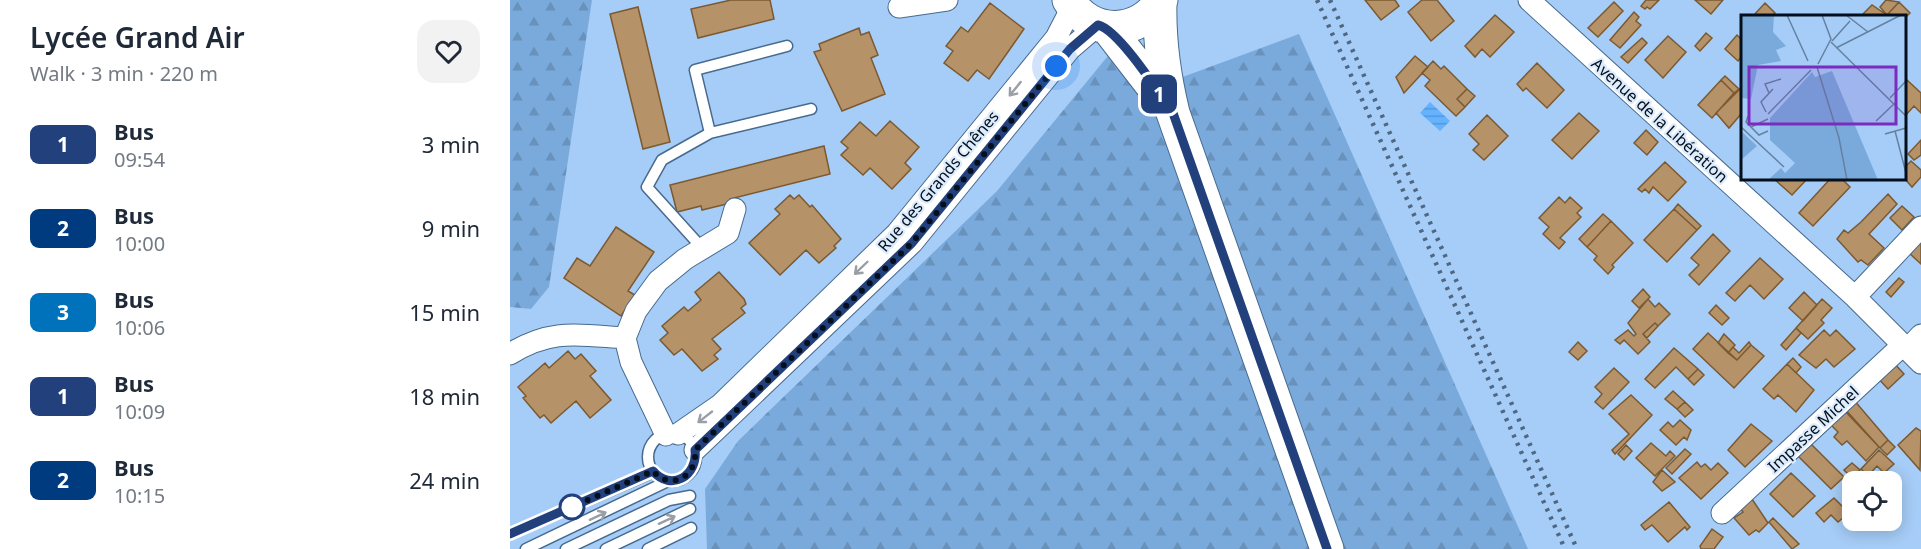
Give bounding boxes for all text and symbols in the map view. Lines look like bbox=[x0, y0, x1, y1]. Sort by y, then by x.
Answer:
inset map bbox=[1741, 15, 1906, 180]
text: Lycée Grand Air bbox=[30, 18, 245, 56]
button: heart bbox=[417, 20, 480, 83]
your location bbox=[1041, 51, 1071, 81]
street label: Avenue de la Libération bbox=[1587, 53, 1733, 187]
text: Walk · 3 min · 220 m bbox=[30, 60, 218, 87]
line badge: 1 bbox=[1140, 74, 1178, 113]
one-way arrow bbox=[1008, 80, 1021, 96]
text: 1 bbox=[1153, 80, 1165, 108]
street label: Rue des Grands Chênes bbox=[872, 106, 1004, 256]
text: Bus bbox=[114, 116, 154, 146]
text: 3 min bbox=[422, 129, 480, 159]
text: 1 bbox=[57, 130, 69, 158]
text: 09:54 bbox=[114, 146, 165, 173]
text: Bus bbox=[114, 200, 154, 230]
text: 9 min bbox=[422, 213, 480, 243]
text: 2 bbox=[57, 214, 69, 242]
text: 10:00 bbox=[114, 230, 165, 257]
one-way arrow bbox=[853, 261, 868, 276]
text: Bus bbox=[114, 284, 154, 314]
text: 15 min bbox=[409, 297, 480, 327]
text: 3 bbox=[57, 298, 69, 326]
text: 10:06 bbox=[114, 314, 165, 341]
text: Bus bbox=[114, 368, 154, 398]
text: 18 min bbox=[409, 381, 480, 411]
street label: Impasse Michel bbox=[1763, 381, 1863, 477]
text: 1 bbox=[57, 382, 69, 410]
text: 10:09 bbox=[114, 398, 165, 425]
one-way arrow bbox=[697, 411, 713, 424]
text: Bus bbox=[114, 452, 154, 482]
text: 24 min bbox=[409, 465, 480, 495]
text: 2 bbox=[57, 466, 69, 494]
map controls bbox=[1842, 471, 1902, 531]
button: locate bbox=[1842, 471, 1902, 531]
text: 10:15 bbox=[114, 482, 165, 509]
unlabelled marker bbox=[559, 494, 585, 520]
one-way arrow bbox=[589, 509, 607, 520]
one-way arrow bbox=[658, 513, 676, 525]

